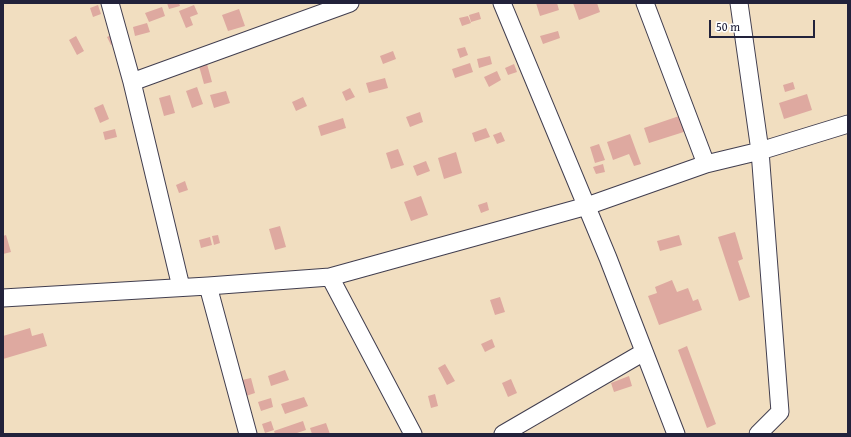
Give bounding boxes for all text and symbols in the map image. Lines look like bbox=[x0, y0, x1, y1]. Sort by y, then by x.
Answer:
scale bar bbox=[711, 12, 817, 38]
text: 50 m bbox=[716, 18, 740, 35]

